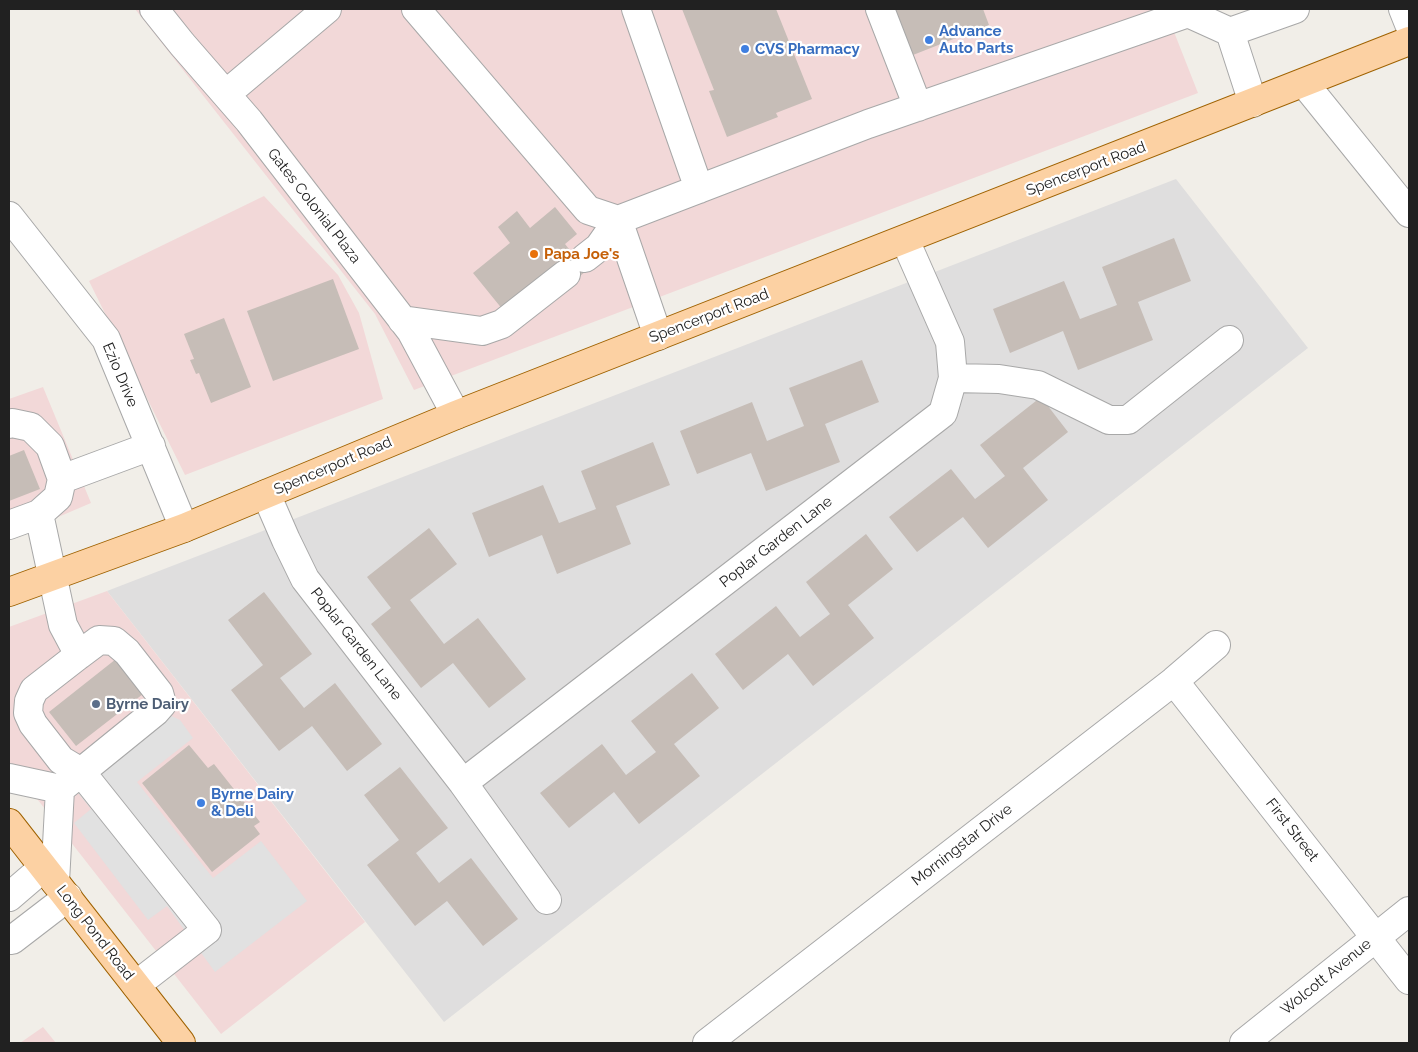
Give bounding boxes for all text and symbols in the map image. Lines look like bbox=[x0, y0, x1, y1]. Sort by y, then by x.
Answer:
place label: Advance Auto Parts bbox=[939, 22, 1013, 57]
marker: Advance Auto Parts bbox=[923, 34, 935, 46]
place label: CVS Pharmacy bbox=[755, 40, 860, 58]
marker: CVS Pharmacy bbox=[739, 43, 751, 55]
street label: Spencerport Road bbox=[1024, 138, 1148, 200]
street label: Gates Colonial Plaza bbox=[263, 145, 365, 267]
place label: Papa Joe's bbox=[544, 245, 619, 263]
marker: Papa Joe's bbox=[528, 248, 540, 260]
street label: Spencerport Road bbox=[647, 285, 771, 347]
street label: Ezio Drive bbox=[98, 340, 142, 410]
street label: Spencerport Road bbox=[271, 433, 395, 499]
street label: Poplar Garden Lane bbox=[716, 492, 836, 592]
street label: Poplar Garden Lane bbox=[306, 584, 406, 704]
place label: Byrne Dairy bbox=[106, 695, 189, 713]
marker: Byrne Dairy bbox=[90, 698, 102, 710]
place label: Byrne Dairy & Deli bbox=[211, 785, 294, 820]
street label: First Street bbox=[1262, 795, 1322, 865]
marker: Byrne Dairy & Deli bbox=[195, 797, 207, 809]
street label: Morningstar Drive bbox=[908, 800, 1016, 890]
street label: Long Pond Road bbox=[52, 882, 138, 984]
street label: Wolcott Avenue bbox=[1277, 935, 1375, 1019]

